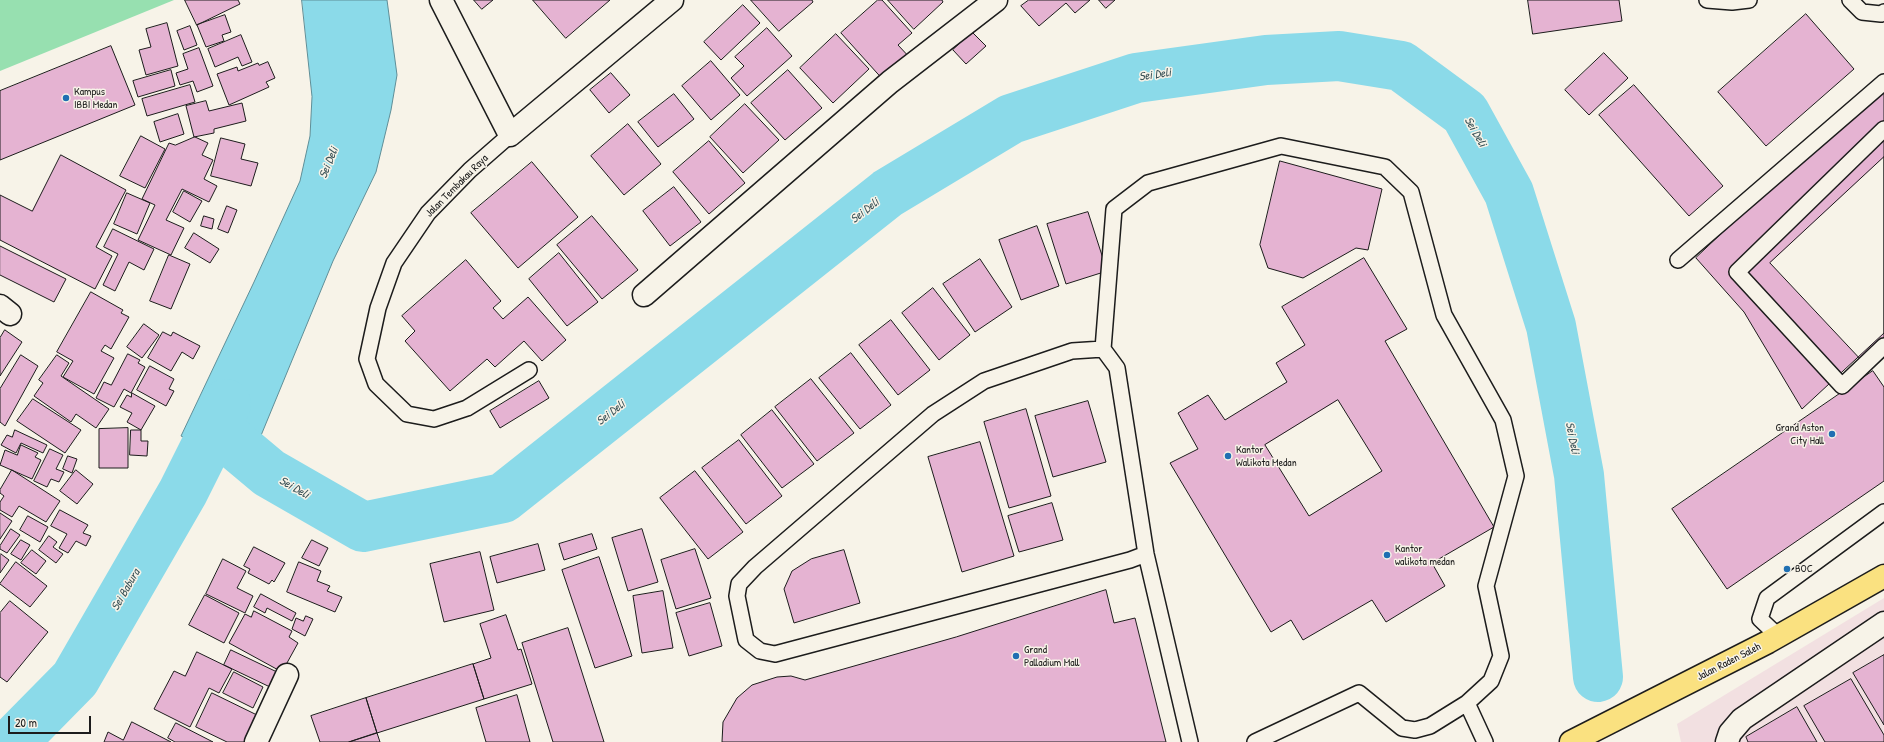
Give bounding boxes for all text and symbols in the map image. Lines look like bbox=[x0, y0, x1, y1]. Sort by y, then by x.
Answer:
water label: Sei Deli bbox=[1138, 66, 1172, 84]
place label: Kampus IBBI Medan bbox=[74, 85, 117, 111]
marker: Kampus IBBI Medan bbox=[61, 93, 71, 103]
water label: Sei Deli bbox=[1461, 115, 1489, 149]
water label: Sei Deli bbox=[316, 145, 342, 181]
street label: Jalan Tembakau Raya bbox=[423, 152, 491, 220]
water label: Sei Deli bbox=[848, 195, 882, 227]
water label: Sei Deli bbox=[594, 397, 628, 429]
water label: Sei Deli bbox=[1562, 421, 1582, 455]
place label: Grand Aston City Hall bbox=[1776, 421, 1824, 447]
marker: Grand Aston City Hall bbox=[1827, 429, 1837, 439]
place label: Kantor Walikota Medan bbox=[1236, 443, 1297, 469]
marker: Kantor Walikota Medan bbox=[1223, 451, 1233, 461]
water label: Sei Deli bbox=[277, 474, 311, 502]
place label: Kantor walikota medan bbox=[1395, 542, 1455, 568]
marker: Kantor walikota medan bbox=[1382, 550, 1392, 560]
place label: BOC bbox=[1795, 562, 1813, 576]
marker: BOC bbox=[1782, 564, 1792, 574]
water label: Sei Babura bbox=[108, 567, 144, 613]
street label: Jalan Raden Saleh bbox=[1695, 640, 1763, 684]
place label: Grand Palladium Mall bbox=[1024, 643, 1079, 669]
marker: Grand Palladium Mall bbox=[1011, 651, 1021, 661]
scale bar bbox=[10, 708, 93, 734]
text: 20 m bbox=[15, 714, 37, 731]

